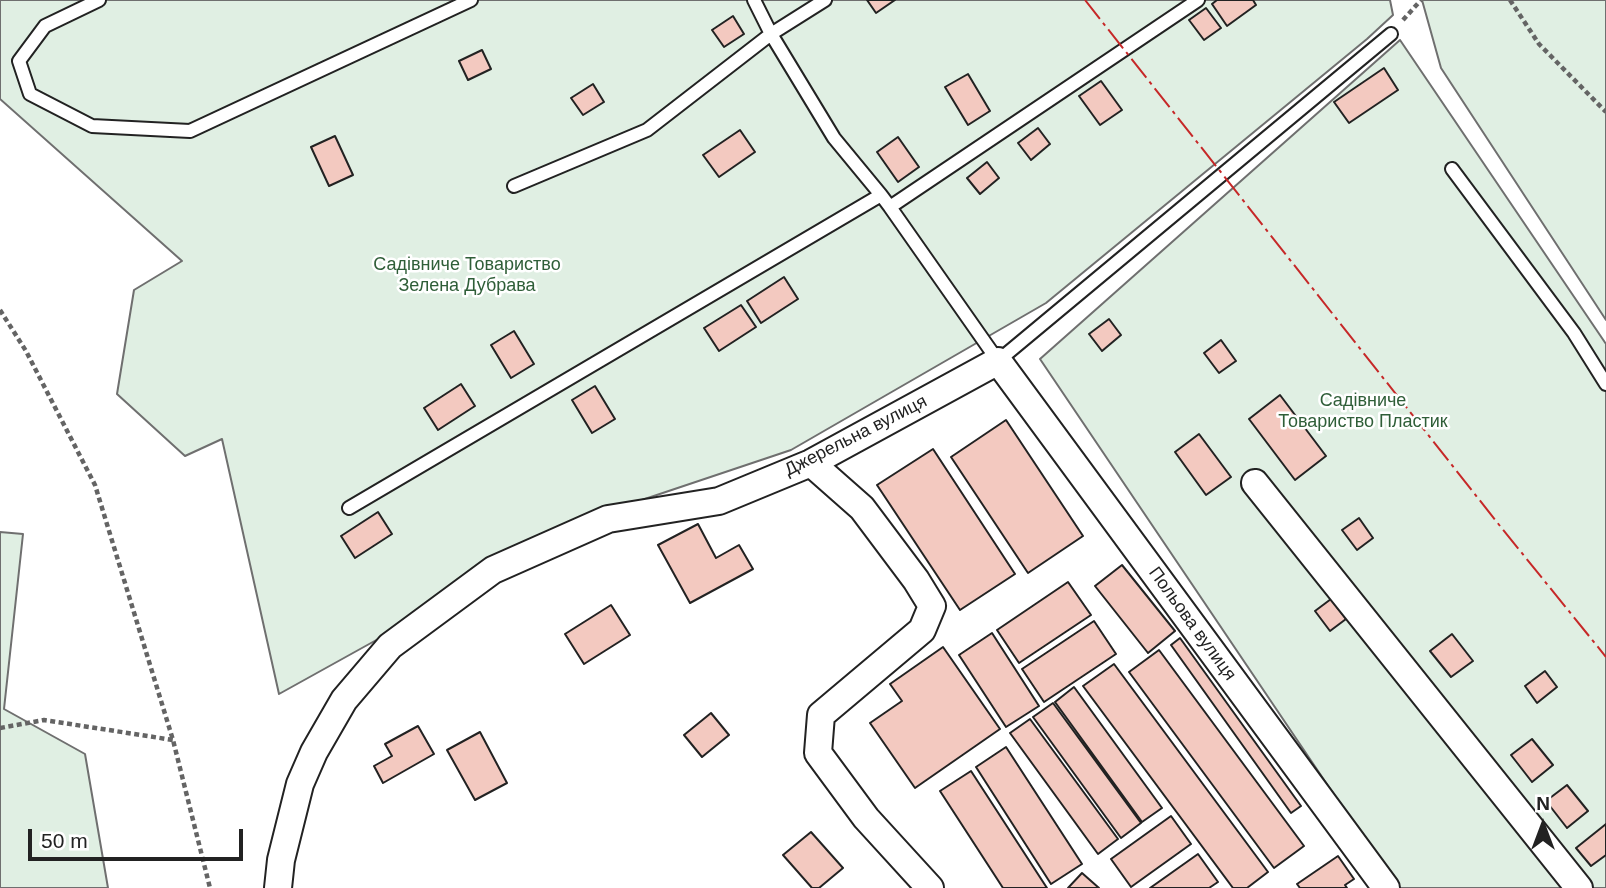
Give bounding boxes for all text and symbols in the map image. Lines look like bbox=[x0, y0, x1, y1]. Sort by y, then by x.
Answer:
park label: Садівниче Товариство Зелена Дубрава bbox=[373, 254, 561, 296]
park label: Садівниче Товариство Пластик bbox=[1278, 390, 1448, 432]
street label: Джерельна вулиця bbox=[781, 391, 931, 481]
street label: Польова вулиця bbox=[1144, 563, 1240, 685]
north arrow bbox=[1508, 790, 1578, 860]
text: N bbox=[1536, 793, 1550, 814]
scale bar bbox=[32, 814, 247, 858]
text: 50 m bbox=[41, 829, 88, 852]

